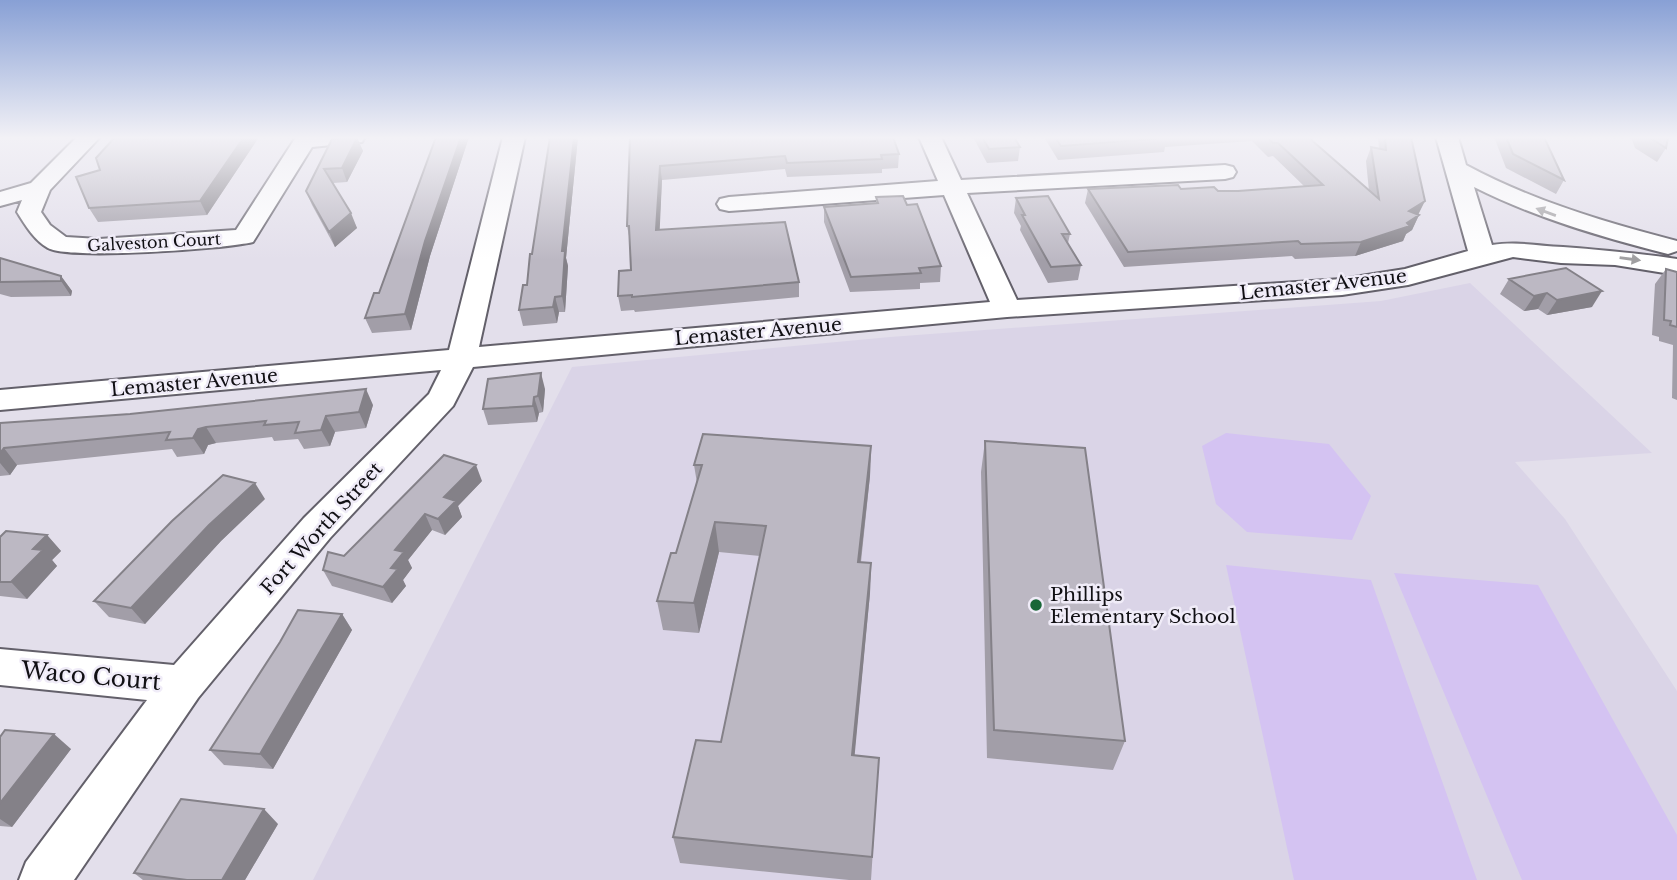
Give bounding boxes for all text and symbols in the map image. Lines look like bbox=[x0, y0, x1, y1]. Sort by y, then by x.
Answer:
one-way arrow bbox=[1535, 206, 1556, 217]
street label: Galveston Court bbox=[87, 229, 221, 255]
one-way arrow bbox=[1619, 253, 1641, 264]
street label: Lemaster Avenue bbox=[1238, 264, 1408, 305]
street label: Lemaster Avenue bbox=[673, 313, 843, 350]
street label: Lemaster Avenue bbox=[109, 364, 279, 401]
street label: Fort Worth Street bbox=[256, 457, 388, 599]
place label: Phillips Elementary School bbox=[1050, 583, 1236, 628]
marker: Phillips Elementary School bbox=[1028, 597, 1044, 613]
street label: Waco Court bbox=[19, 656, 162, 696]

